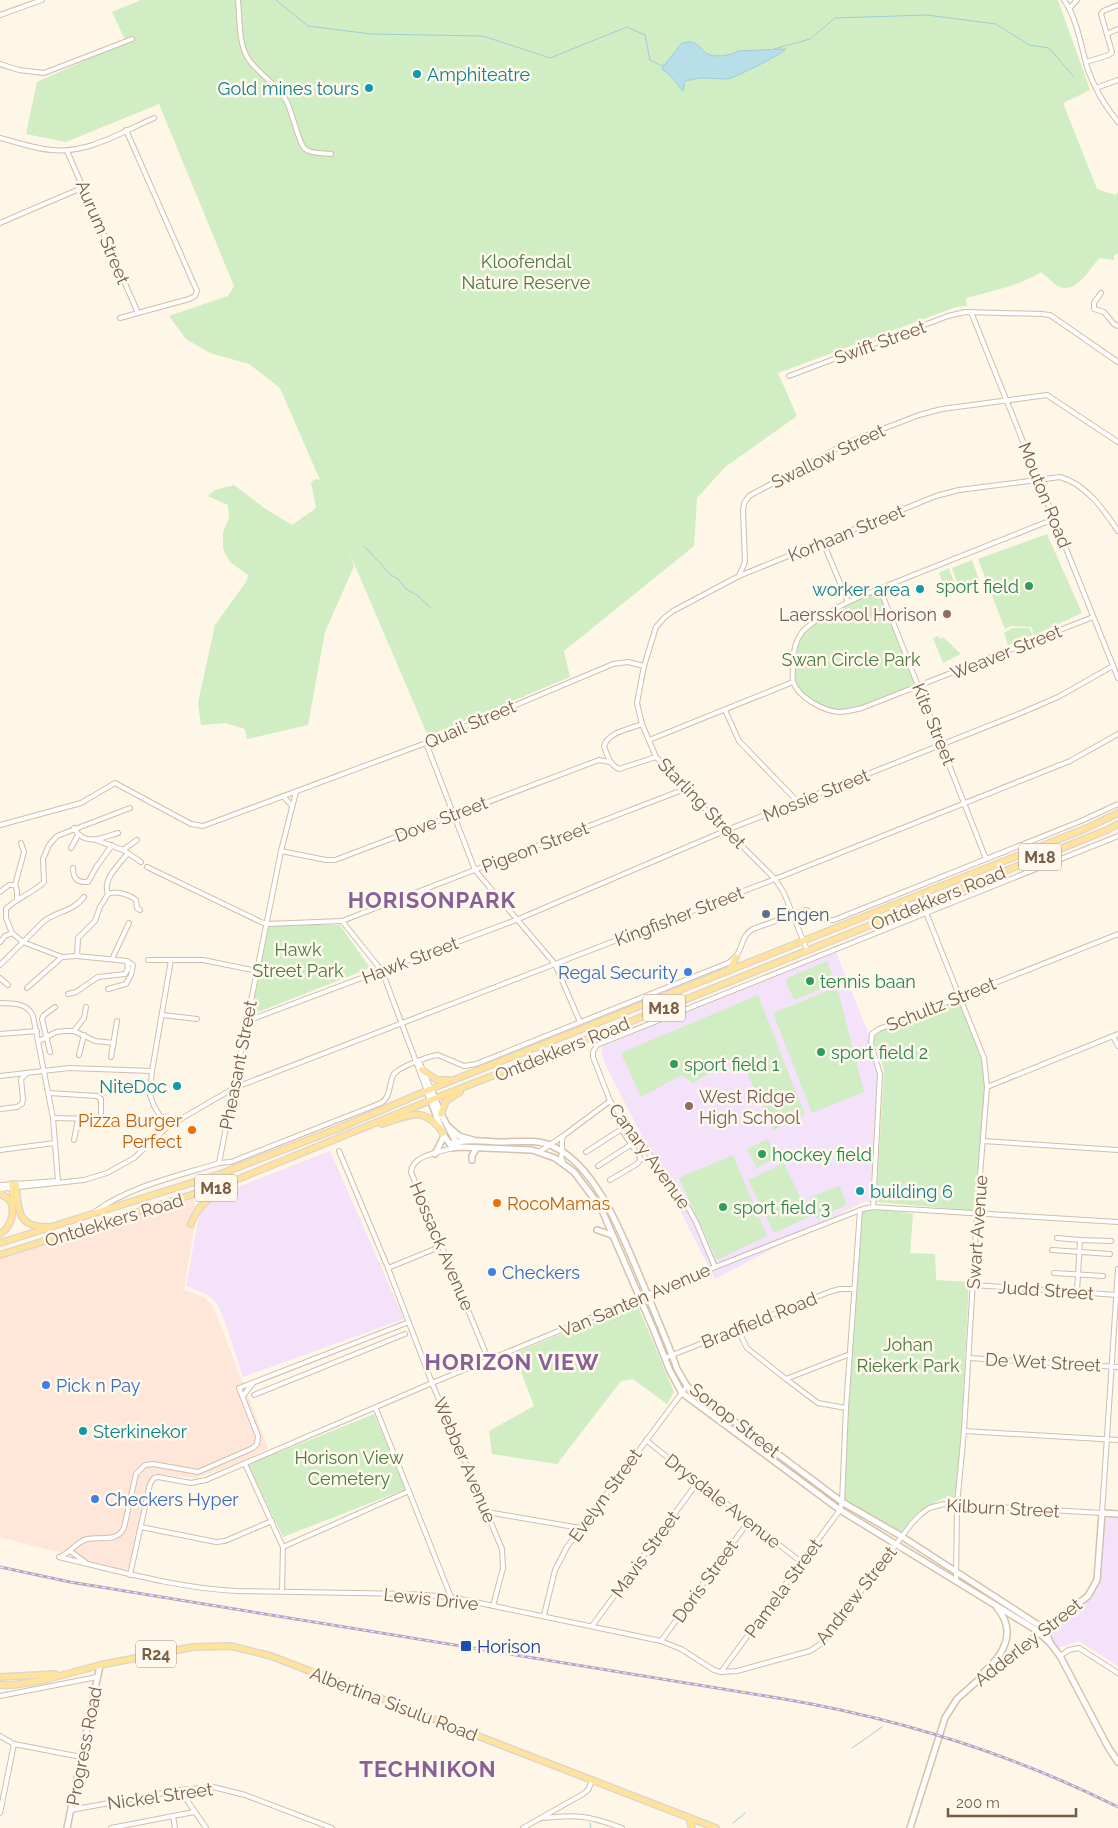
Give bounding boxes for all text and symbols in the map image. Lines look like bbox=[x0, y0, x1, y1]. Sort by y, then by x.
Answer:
place label: Amphiteatre bbox=[427, 64, 530, 85]
marker: Amphiteatre bbox=[411, 68, 423, 80]
place label: Gold mines tours bbox=[218, 78, 359, 99]
marker: Gold mines tours bbox=[363, 82, 375, 94]
street label: Aurum Street bbox=[72, 177, 134, 287]
park label: Kloofendal Nature Reserve bbox=[462, 251, 591, 293]
street label: Swift Street bbox=[831, 316, 929, 368]
street label: Swallow Street bbox=[768, 419, 888, 493]
street label: Mouton Road bbox=[1014, 439, 1076, 551]
street label: Korhaan Street bbox=[785, 500, 907, 566]
place label: sport field bbox=[936, 576, 1019, 597]
place label: worker area bbox=[812, 579, 910, 600]
marker: sport field bbox=[1023, 580, 1035, 592]
marker: worker area bbox=[914, 583, 926, 595]
place label: Laersskool Horison bbox=[779, 604, 937, 625]
marker: Laersskool Horison bbox=[941, 608, 953, 620]
street label: Weaver Street bbox=[947, 620, 1065, 684]
park label: Swan Circle Park bbox=[782, 649, 921, 670]
street label: Kite Street bbox=[908, 680, 960, 768]
street label: Quail Street bbox=[421, 695, 519, 753]
street label: Starling Street bbox=[654, 753, 750, 853]
street label: Mossie Street bbox=[760, 764, 872, 826]
street label: Dove Street bbox=[392, 792, 490, 846]
street label: Pigeon Street bbox=[479, 817, 591, 877]
road number: M18 bbox=[1019, 844, 1061, 870]
street label: Ontdekkers Road bbox=[868, 861, 1008, 935]
street label: Kingfisher Street bbox=[612, 882, 746, 950]
district label: HORISONPARK bbox=[348, 887, 516, 913]
place label: Engen bbox=[776, 904, 830, 925]
marker: Engen bbox=[760, 908, 772, 920]
street label: Hawk Street bbox=[359, 932, 461, 988]
park label: Hawk Street Park bbox=[252, 939, 344, 981]
place label: Regal Security bbox=[558, 962, 678, 983]
marker: Regal Security bbox=[682, 966, 694, 978]
place label: tennis baan bbox=[820, 971, 916, 992]
street label: Schultz Street bbox=[883, 972, 999, 1036]
marker: tennis baan bbox=[804, 975, 816, 987]
road number: M18 bbox=[643, 994, 685, 1021]
street label: Pheasant Street bbox=[215, 998, 261, 1132]
street label: Ontdekkers Road bbox=[492, 1012, 632, 1086]
place label: sport field 2 bbox=[831, 1042, 928, 1063]
marker: sport field 2 bbox=[815, 1046, 827, 1058]
place label: sport field 1 bbox=[684, 1054, 780, 1075]
marker: sport field 1 bbox=[668, 1058, 680, 1070]
place label: NiteDoc bbox=[99, 1076, 167, 1097]
marker: NiteDoc bbox=[171, 1080, 183, 1092]
place label: West Ridge High School bbox=[699, 1086, 800, 1128]
street label: Canary Avenue bbox=[605, 1099, 696, 1213]
marker: West Ridge High School bbox=[683, 1100, 695, 1112]
place label: Pizza Burger Perfect bbox=[78, 1110, 183, 1152]
marker: Pizza Burger Perfect bbox=[186, 1124, 198, 1136]
place label: hockey field bbox=[772, 1144, 872, 1165]
marker: hockey field bbox=[756, 1148, 768, 1160]
road number: M18 bbox=[195, 1174, 237, 1202]
street label: Swart Avenue bbox=[963, 1174, 991, 1290]
street label: Hossack Avenue bbox=[405, 1179, 479, 1314]
place label: building 6 bbox=[870, 1181, 953, 1202]
marker: building 6 bbox=[854, 1185, 866, 1197]
street label: Ontdekkers Road bbox=[42, 1189, 186, 1251]
place label: RocoMamas bbox=[507, 1193, 610, 1214]
marker: RocoMamas bbox=[491, 1197, 503, 1209]
place label: sport field 3 bbox=[733, 1197, 830, 1218]
marker: sport field 3 bbox=[717, 1201, 729, 1213]
street label: Van Santen Avenue bbox=[557, 1259, 714, 1341]
place label: Checkers bbox=[502, 1262, 580, 1283]
marker: Checkers bbox=[486, 1266, 498, 1278]
street label: Judd Street bbox=[997, 1276, 1095, 1304]
street label: Bradfield Road bbox=[698, 1287, 820, 1353]
park label: Johan Riekerk Park bbox=[857, 1334, 960, 1376]
street label: De Wet Street bbox=[985, 1348, 1101, 1376]
district label: HORIZON VIEW bbox=[425, 1349, 599, 1375]
place label: Pick n Pay bbox=[56, 1375, 141, 1396]
street label: Sonop Street bbox=[686, 1378, 784, 1462]
marker: Pick n Pay bbox=[40, 1379, 52, 1391]
street label: Webber Avenue bbox=[429, 1394, 501, 1526]
place label: Sterkinekor bbox=[93, 1421, 188, 1442]
marker: Sterkinekor bbox=[77, 1425, 89, 1437]
street label: Evelyn Street bbox=[564, 1444, 646, 1546]
park label: Horison View Cemetery bbox=[294, 1447, 404, 1489]
street label: Drysdale Avenue bbox=[661, 1449, 785, 1553]
place label: Checkers Hyper bbox=[105, 1489, 239, 1510]
marker: Checkers Hyper bbox=[89, 1493, 101, 1505]
street label: Kilburn Street bbox=[946, 1495, 1060, 1521]
street label: Mavis Street bbox=[607, 1507, 683, 1601]
street label: Pamela Street bbox=[740, 1534, 826, 1642]
street label: Doris Street bbox=[668, 1536, 742, 1626]
street label: Andrew Street bbox=[811, 1542, 901, 1648]
street label: Lewis Drive bbox=[382, 1584, 480, 1614]
street label: Adderley Street bbox=[970, 1594, 1086, 1690]
place label: Horison bbox=[477, 1636, 541, 1657]
marker: Horison bbox=[459, 1639, 473, 1653]
road number: R24 bbox=[136, 1640, 176, 1668]
street label: Albertina Sisulu Road bbox=[307, 1662, 481, 1746]
street label: Progress Road bbox=[62, 1685, 106, 1807]
district label: TECHNIKON bbox=[359, 1756, 497, 1782]
street label: Nickel Street bbox=[106, 1778, 214, 1814]
scale bar bbox=[948, 1786, 1076, 1818]
text: 200 m bbox=[956, 1794, 1000, 1812]

